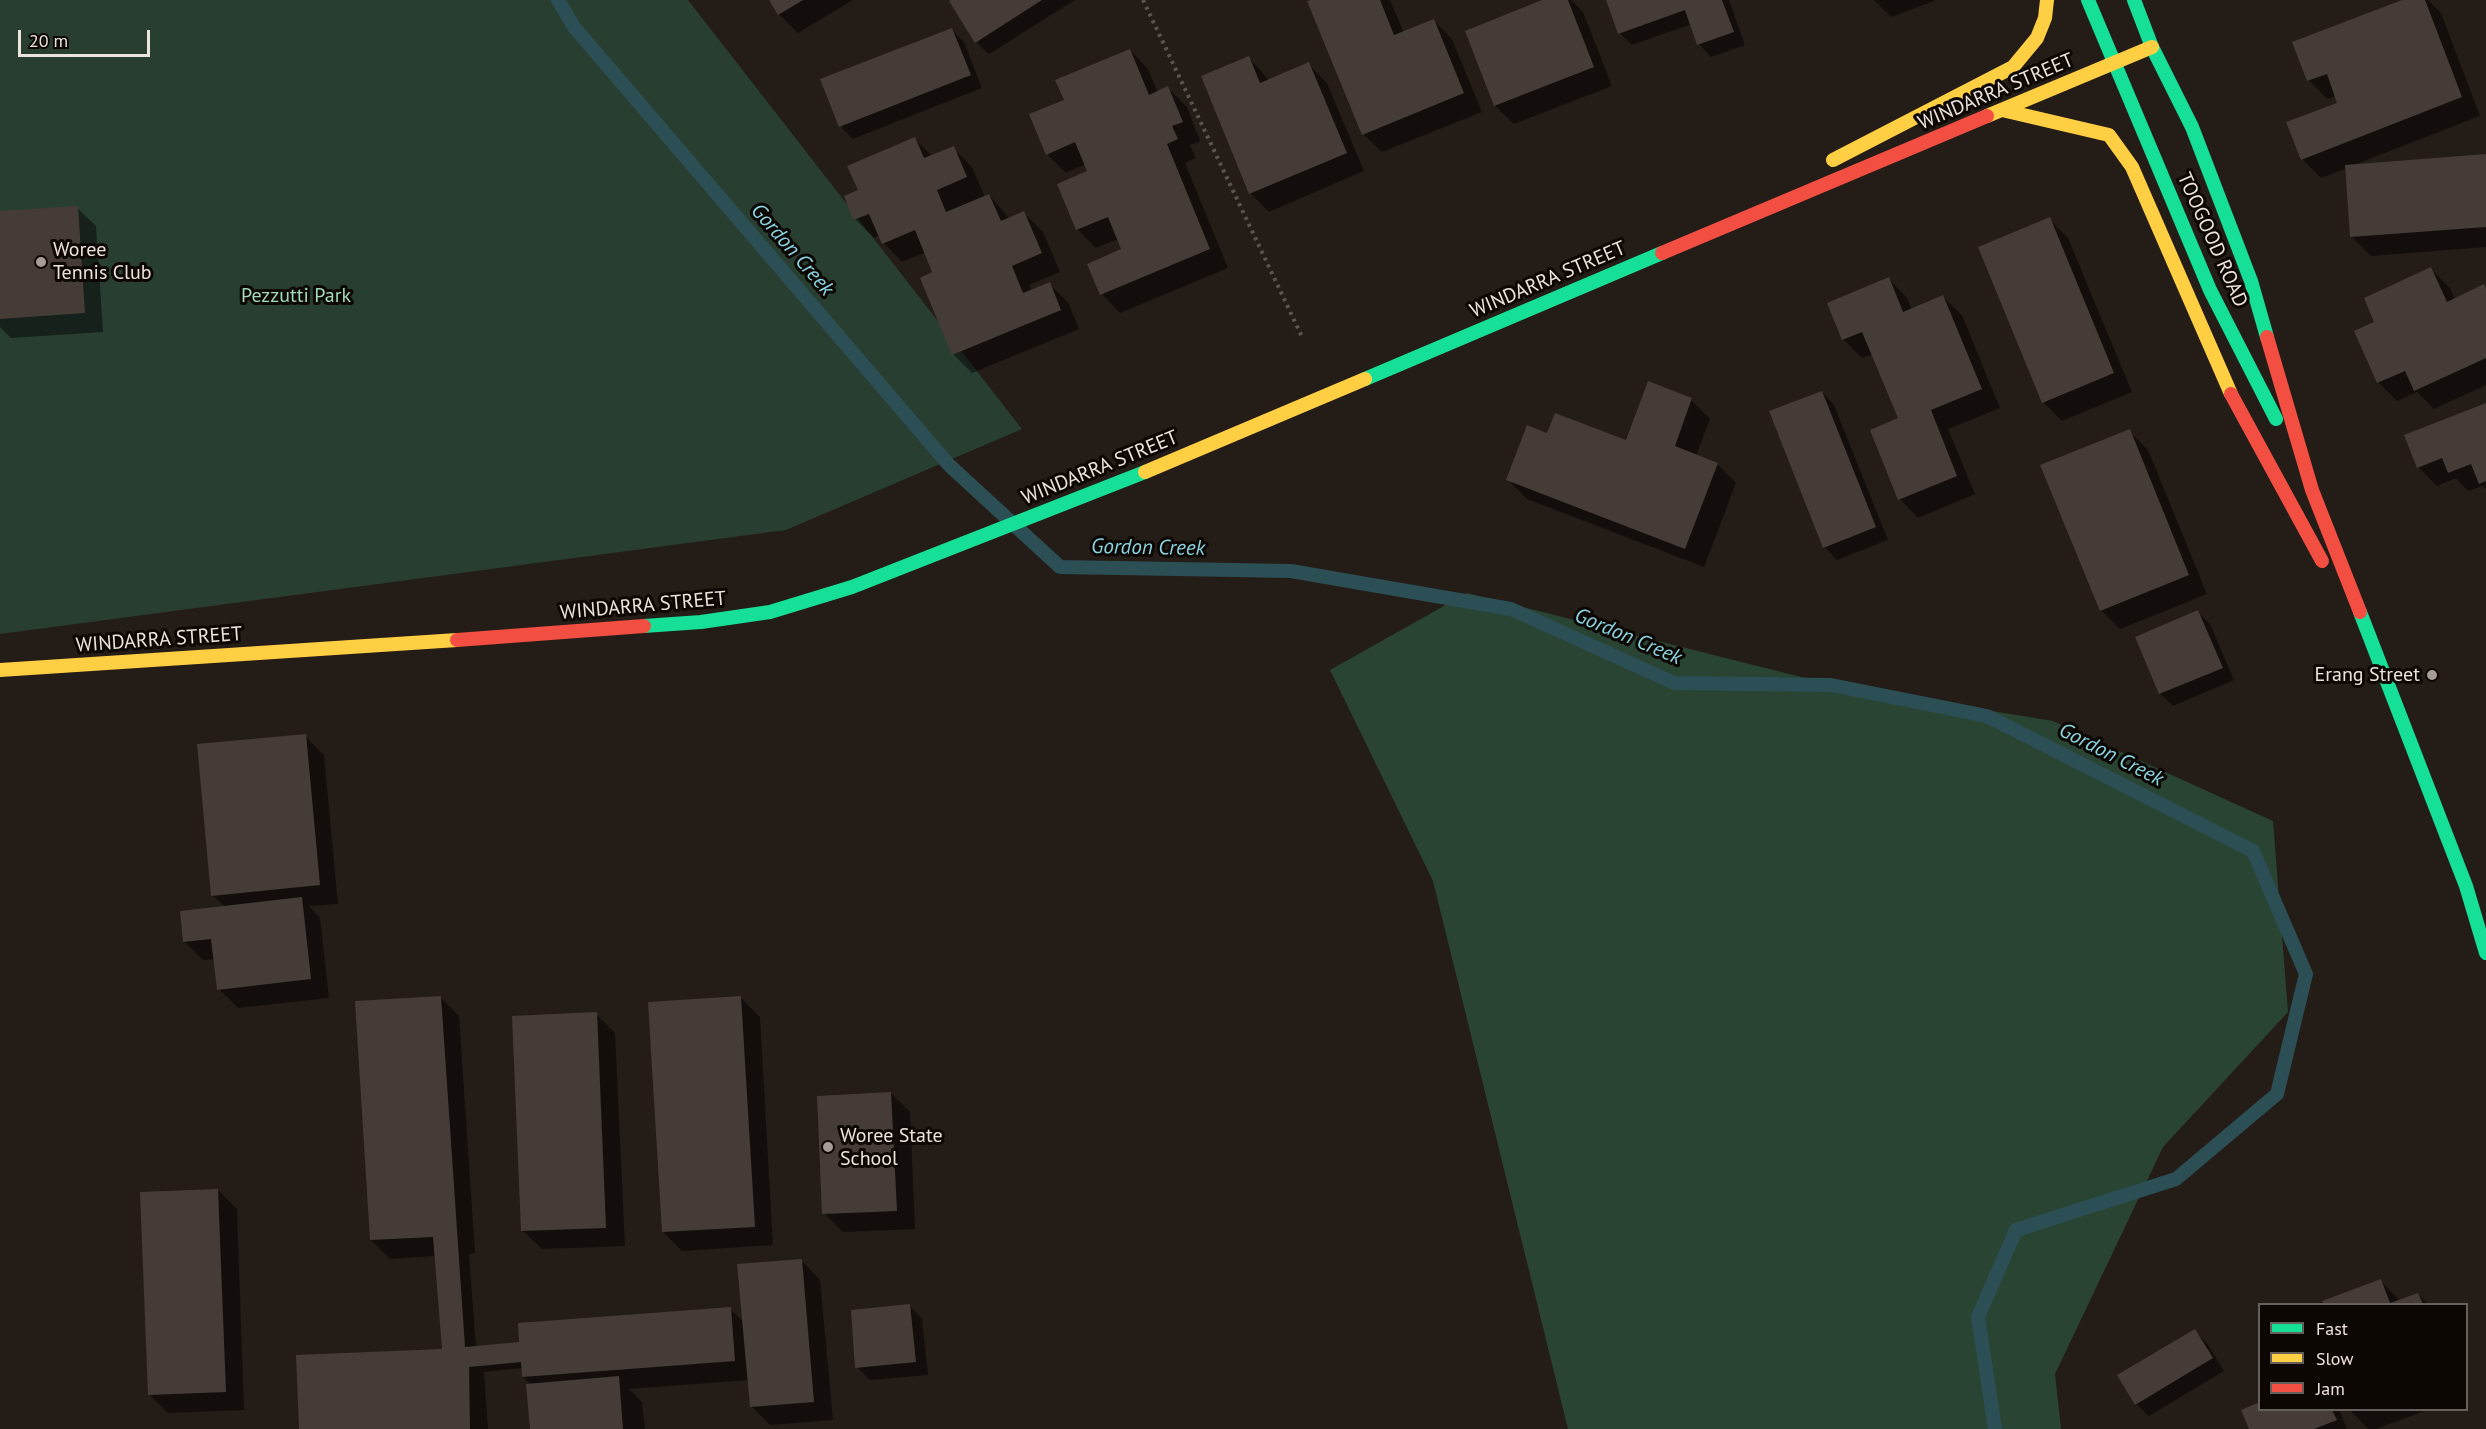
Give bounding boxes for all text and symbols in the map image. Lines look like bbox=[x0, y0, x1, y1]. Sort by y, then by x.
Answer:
scale bar bbox=[21, 18, 153, 56]
text: 20 m bbox=[29, 29, 68, 52]
street label: WINDARRA STREET bbox=[1915, 48, 2077, 136]
street label: TOOGOOD ROAD bbox=[2172, 169, 2252, 311]
water label: Gordon Creek bbox=[745, 199, 839, 301]
street label: WINDARRA STREET bbox=[1467, 236, 1629, 324]
place label: Woree Tennis Club bbox=[53, 238, 152, 285]
marker: Woree Tennis Club bbox=[34, 255, 48, 269]
park label: Pezzutti Park bbox=[241, 284, 351, 308]
street label: WINDARRA STREET bbox=[1018, 426, 1182, 510]
water label: Gordon Creek bbox=[1091, 534, 1205, 562]
street label: WINDARRA STREET bbox=[559, 587, 727, 625]
water label: Gordon Creek bbox=[1571, 603, 1685, 671]
street label: WINDARRA STREET bbox=[75, 622, 243, 658]
place label: Erang Street bbox=[2314, 663, 2420, 687]
marker: Erang Street bbox=[2425, 668, 2439, 682]
water label: Gordon Creek bbox=[2055, 718, 2167, 792]
place label: Woree State School bbox=[840, 1124, 943, 1171]
marker: Woree State School bbox=[821, 1140, 835, 1154]
legend bbox=[2258, 1303, 2468, 1411]
text: Fast bbox=[2316, 1317, 2348, 1340]
text: Slow bbox=[2316, 1347, 2354, 1370]
text: Jam bbox=[2316, 1377, 2345, 1400]

